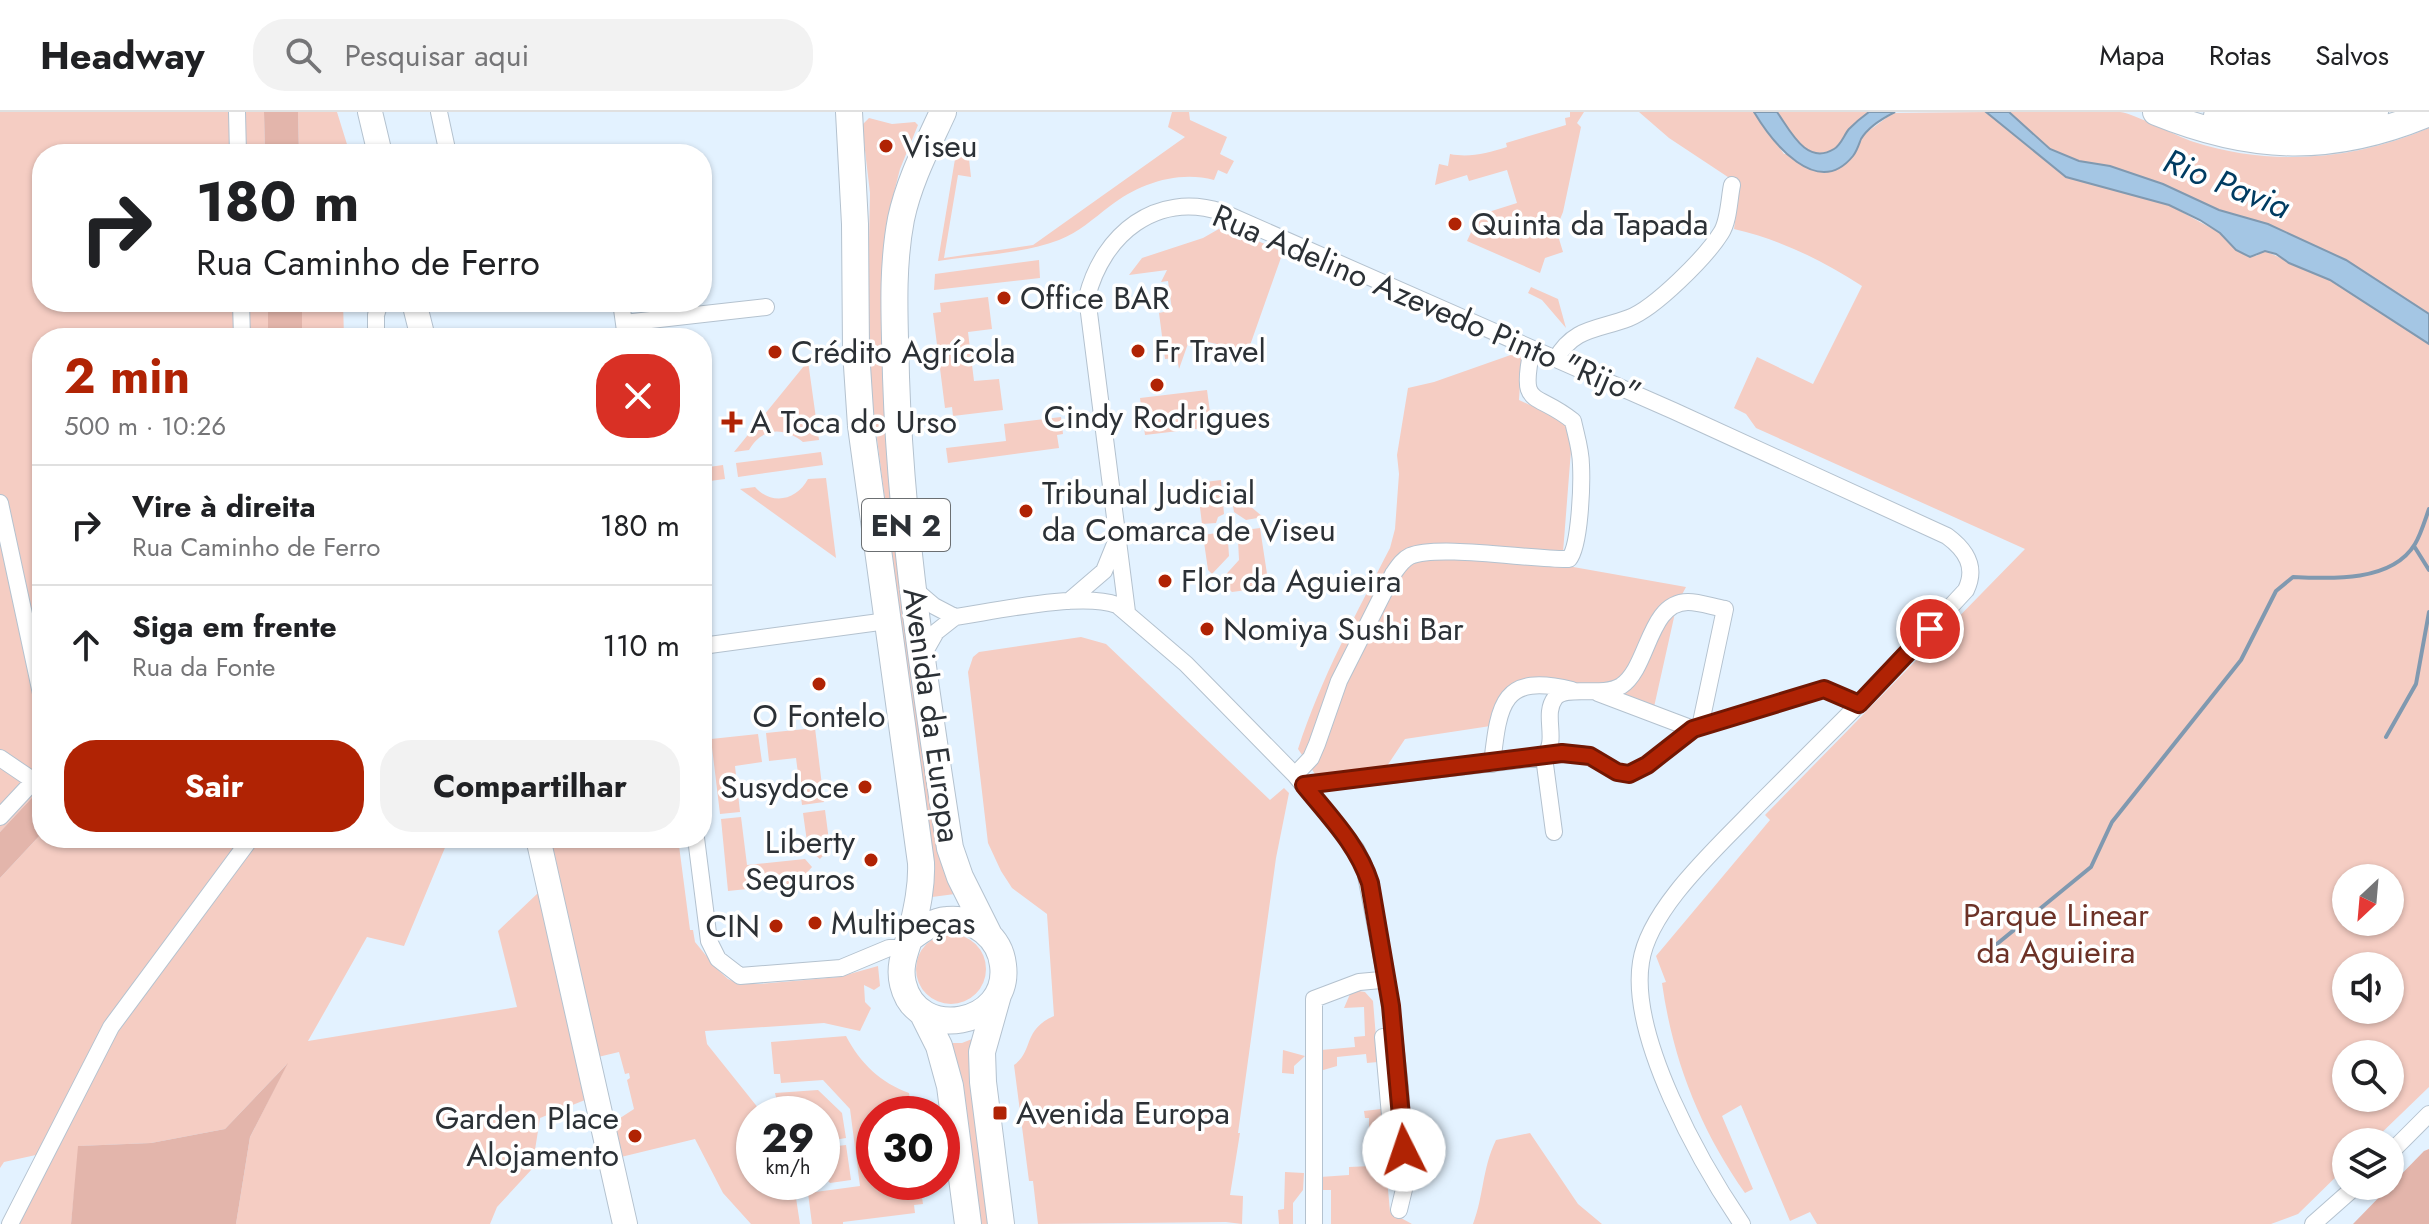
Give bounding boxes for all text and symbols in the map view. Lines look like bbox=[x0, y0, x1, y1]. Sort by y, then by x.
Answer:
search box bbox=[253, 19, 813, 91]
text: Headway bbox=[40, 28, 205, 83]
icon: search bbox=[281, 33, 325, 77]
text: Pesquisar aqui bbox=[345, 34, 529, 77]
text: Mapa bbox=[2099, 35, 2165, 76]
text: Rotas bbox=[2209, 35, 2271, 76]
text: Salvos bbox=[2315, 35, 2389, 76]
place label: Viseu bbox=[902, 123, 978, 169]
water label: Rio Pavia bbox=[2156, 136, 2298, 232]
marker: Viseu bbox=[877, 137, 895, 155]
text: 180 m bbox=[196, 161, 359, 242]
icon: right bbox=[64, 176, 168, 280]
street label: Rua Adelino Azevedo Pinto "Rijo" bbox=[1206, 193, 1648, 415]
place label: Quinta da Tapada bbox=[1471, 201, 1708, 247]
marker: Quinta da Tapada bbox=[1446, 215, 1464, 233]
text: Rua Caminho de Ferro bbox=[196, 236, 540, 288]
place label: Office BAR bbox=[1020, 275, 1170, 321]
marker: Office BAR bbox=[995, 289, 1013, 307]
place label: Fr Travel bbox=[1154, 328, 1266, 374]
place label: Crédito Agrícola bbox=[791, 329, 1015, 375]
text: 2 min bbox=[64, 342, 190, 411]
marker: Fr Travel bbox=[1129, 342, 1147, 360]
marker: Crédito Agrícola bbox=[766, 343, 784, 361]
button: close bbox=[596, 354, 680, 438]
marker: Cindy Rodrigues bbox=[1148, 376, 1166, 394]
place label: Cindy Rodrigues bbox=[1044, 394, 1270, 440]
place label: A Toca do Urso bbox=[750, 399, 957, 445]
text: 500 m · 10:26 bbox=[64, 407, 226, 445]
marker: A Toca do Urso bbox=[721, 411, 743, 433]
place label: Tribunal Judicial da Comarca de Viseu bbox=[1042, 470, 1336, 553]
text: Vire à direita bbox=[132, 485, 316, 528]
road number: EN 2 bbox=[862, 499, 950, 551]
marker: Tribunal Judicial da Comarca de Viseu bbox=[1017, 502, 1035, 520]
icon: right bbox=[64, 503, 108, 547]
text: 180 m bbox=[600, 504, 680, 547]
text: Rua Caminho de Ferro bbox=[132, 528, 380, 566]
place label: Flor da Aguieira bbox=[1181, 558, 1401, 604]
marker: Flor da Aguieira bbox=[1156, 572, 1174, 590]
street label: Avenida da Europa bbox=[891, 584, 973, 846]
pin bbox=[1896, 595, 1964, 663]
text: Siga em frente bbox=[132, 605, 337, 648]
place label: Nomiya Sushi Bar bbox=[1223, 606, 1464, 652]
icon: arrive bbox=[1908, 607, 1952, 651]
marker: Nomiya Sushi Bar bbox=[1198, 620, 1216, 638]
icon: ahead bbox=[64, 623, 108, 667]
text: 110 m bbox=[603, 624, 680, 667]
text: Rua da Fonte bbox=[132, 648, 275, 686]
marker: O Fontelo bbox=[810, 675, 828, 693]
place label: O Fontelo bbox=[752, 693, 886, 739]
button: Sair bbox=[64, 740, 364, 832]
button: Compartilhar bbox=[380, 740, 680, 832]
place label: Susydoce bbox=[720, 764, 849, 810]
marker: Susydoce bbox=[856, 778, 874, 796]
place label: Liberty Seguros bbox=[745, 819, 856, 902]
marker: Liberty Seguros bbox=[862, 851, 880, 869]
north arrow bbox=[2332, 864, 2404, 936]
map controls bbox=[2332, 864, 2404, 1200]
park label: Parque Linear da Aguieira bbox=[1963, 892, 2149, 975]
place label: Multipeças bbox=[831, 900, 975, 946]
place label: CIN bbox=[705, 903, 760, 949]
marker: Multipeças bbox=[806, 914, 824, 932]
marker: CIN bbox=[767, 917, 785, 935]
button: sound bbox=[2332, 952, 2404, 1024]
button: search bbox=[2332, 1040, 2404, 1112]
place label: Avenida Europa bbox=[1016, 1090, 1230, 1136]
place label: Garden Place Alojamento bbox=[435, 1095, 619, 1178]
speed limit sign: 30 bbox=[856, 1096, 960, 1200]
marker: Avenida Europa bbox=[991, 1104, 1009, 1122]
position arrow bbox=[1362, 1108, 1446, 1192]
text: 29 bbox=[762, 1109, 815, 1167]
marker: Garden Place Alojamento bbox=[626, 1127, 644, 1145]
button: layers bbox=[2332, 1128, 2404, 1200]
text: km/h bbox=[765, 1153, 811, 1182]

